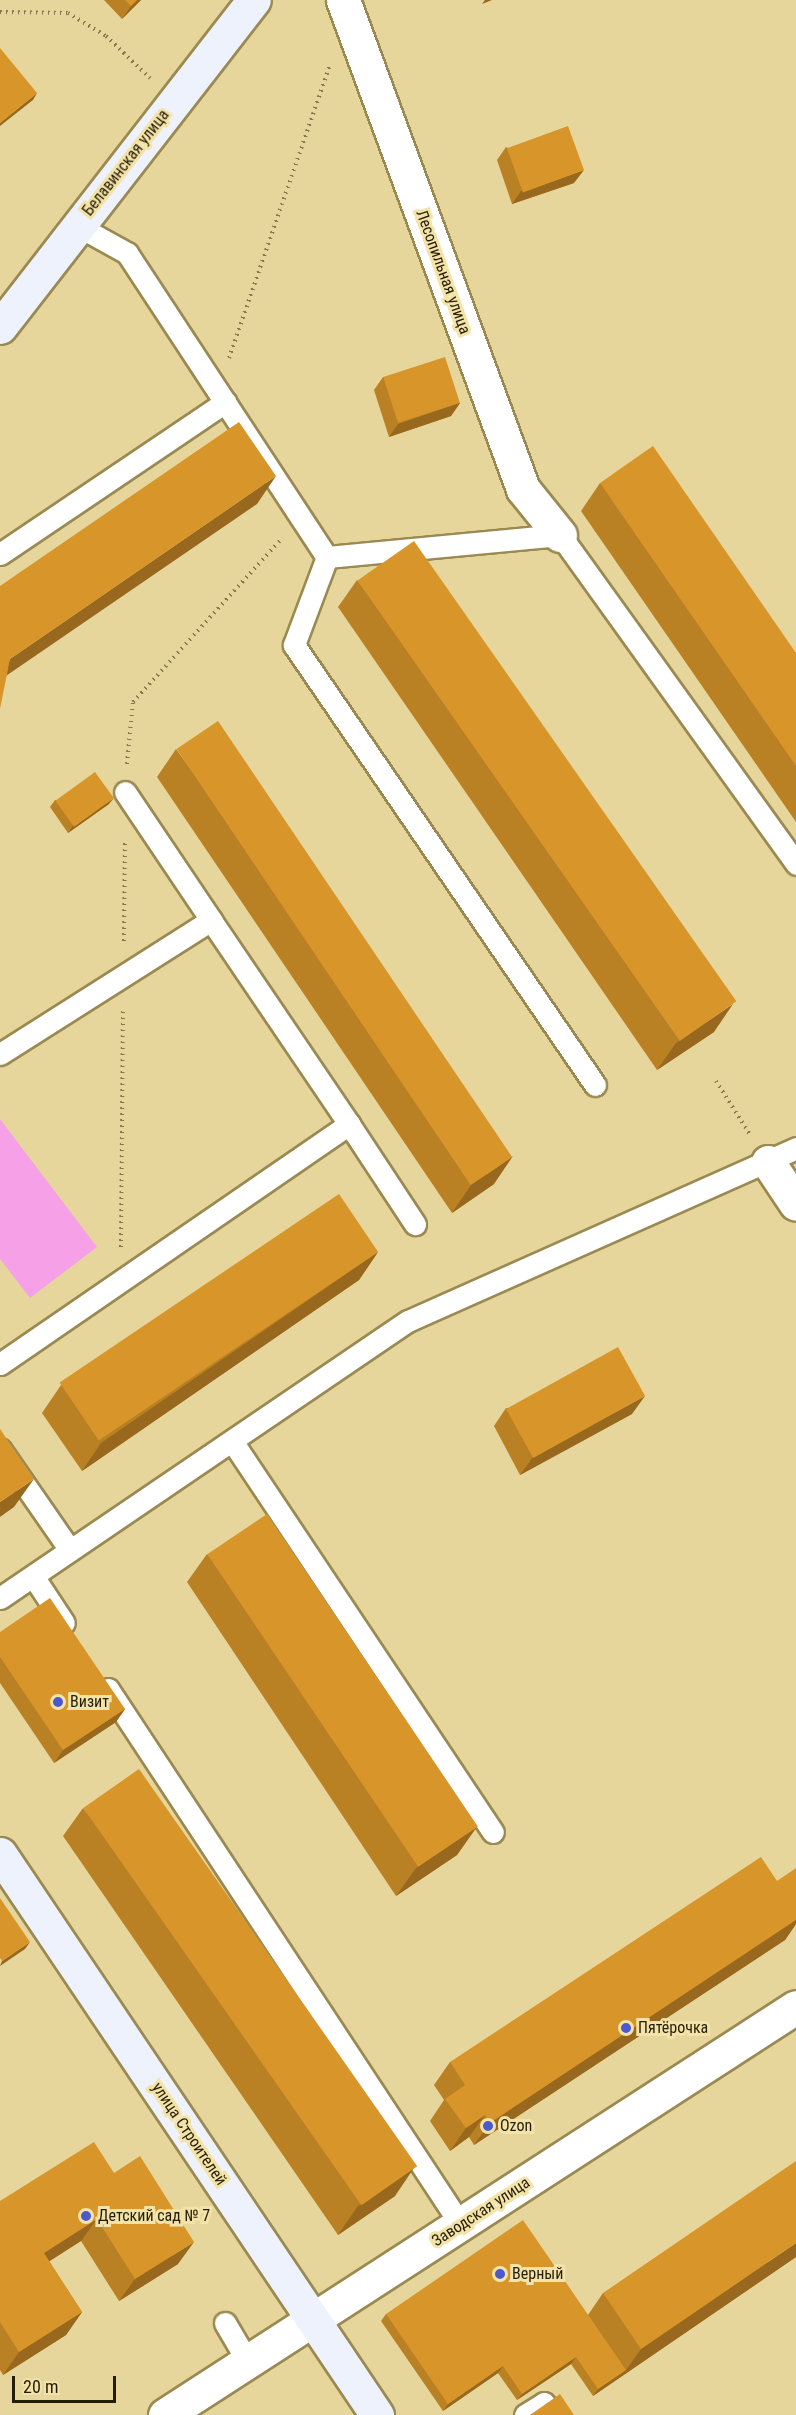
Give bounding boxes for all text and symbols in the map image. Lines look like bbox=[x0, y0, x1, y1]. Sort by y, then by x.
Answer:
street label: Белавинская улица bbox=[79, 106, 173, 220]
street label: Лесопильная улица bbox=[412, 207, 474, 337]
place label: Визит bbox=[70, 1692, 109, 1712]
marker: Визит bbox=[51, 1695, 65, 1709]
place label: Пятёрочка bbox=[638, 2018, 708, 2038]
marker: Пятёрочка bbox=[619, 2021, 633, 2035]
street label: улица Строителей bbox=[148, 2079, 230, 2189]
place label: Ozon bbox=[500, 2116, 532, 2136]
marker: Ozon bbox=[481, 2119, 495, 2133]
street label: Заводская улица bbox=[428, 2173, 534, 2251]
place label: Детский сад № 7 bbox=[98, 2206, 210, 2226]
marker: Детский сад № 7 bbox=[79, 2209, 93, 2223]
place label: Верный bbox=[512, 2264, 563, 2284]
marker: Верный bbox=[493, 2267, 507, 2281]
scale bar bbox=[15, 2364, 118, 2402]
text: 20 m bbox=[23, 2376, 58, 2397]

